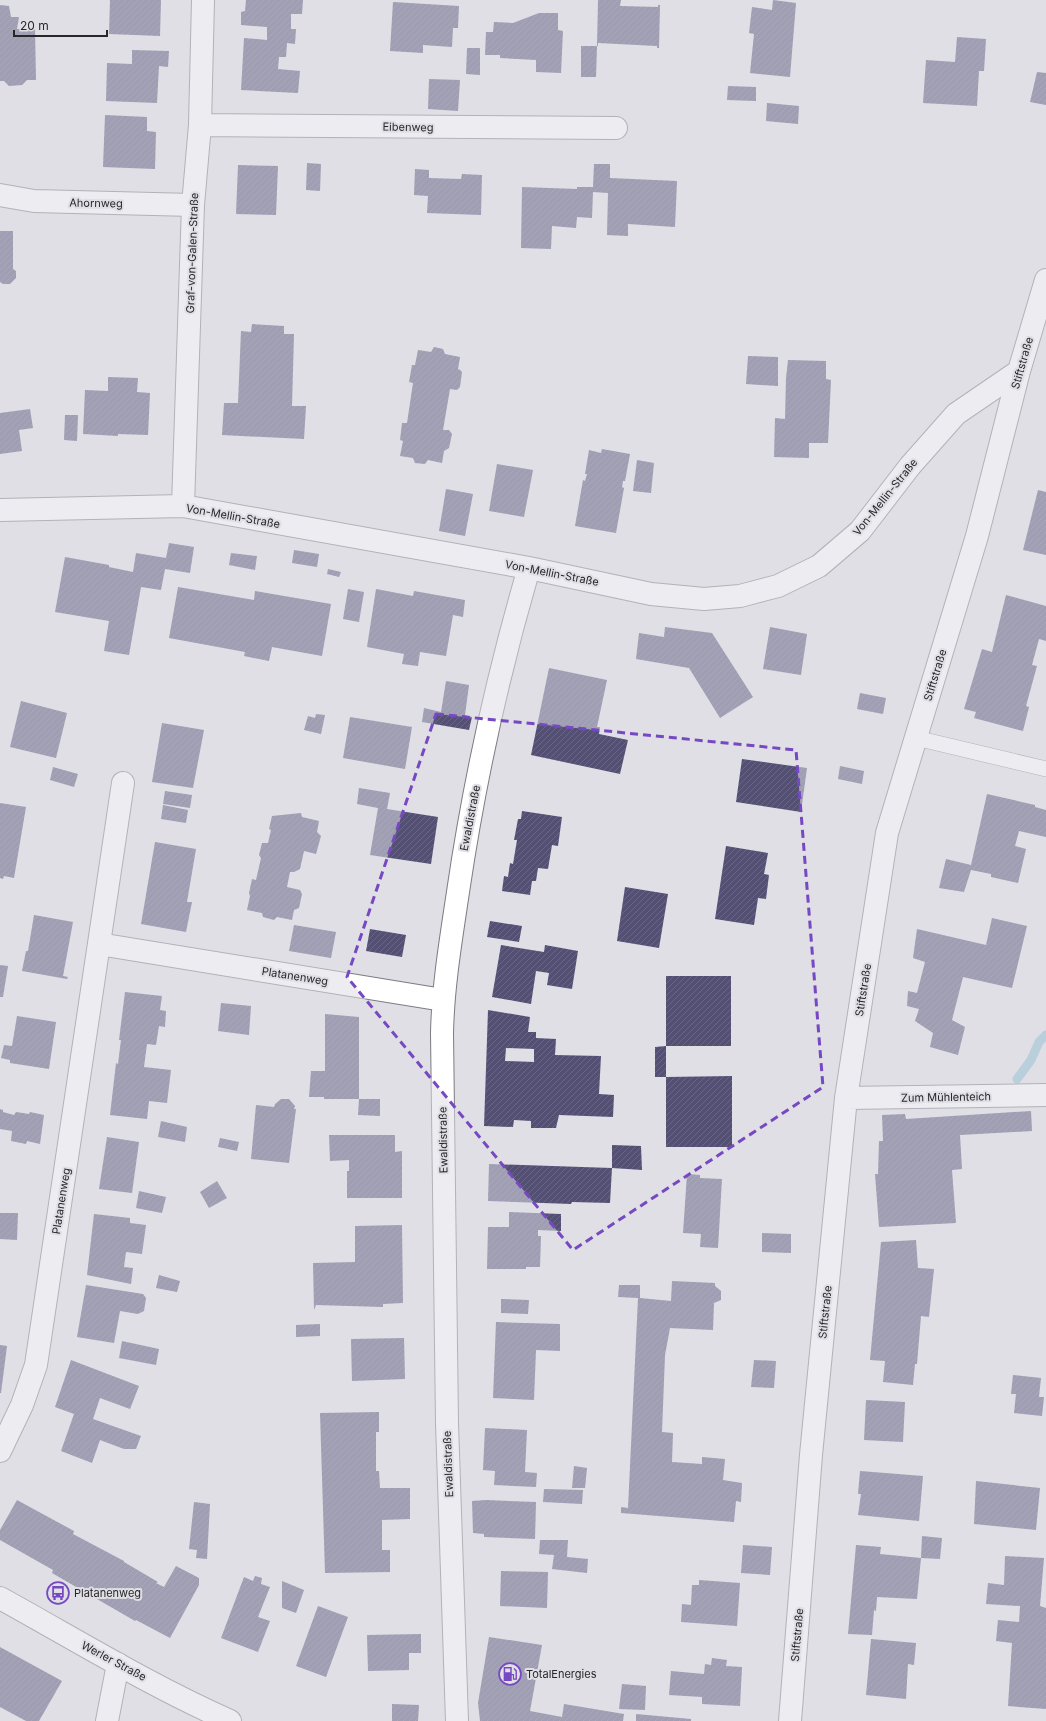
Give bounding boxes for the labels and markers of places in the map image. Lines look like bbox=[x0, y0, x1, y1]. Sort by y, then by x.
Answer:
bus stop icon: Platanenweg bbox=[45, 1580, 71, 1606]
place label: Platanenweg bbox=[74, 1586, 141, 1600]
fuel station icon: TotalEnergies bbox=[497, 1661, 523, 1687]
place label: TotalEnergies bbox=[526, 1667, 597, 1681]

